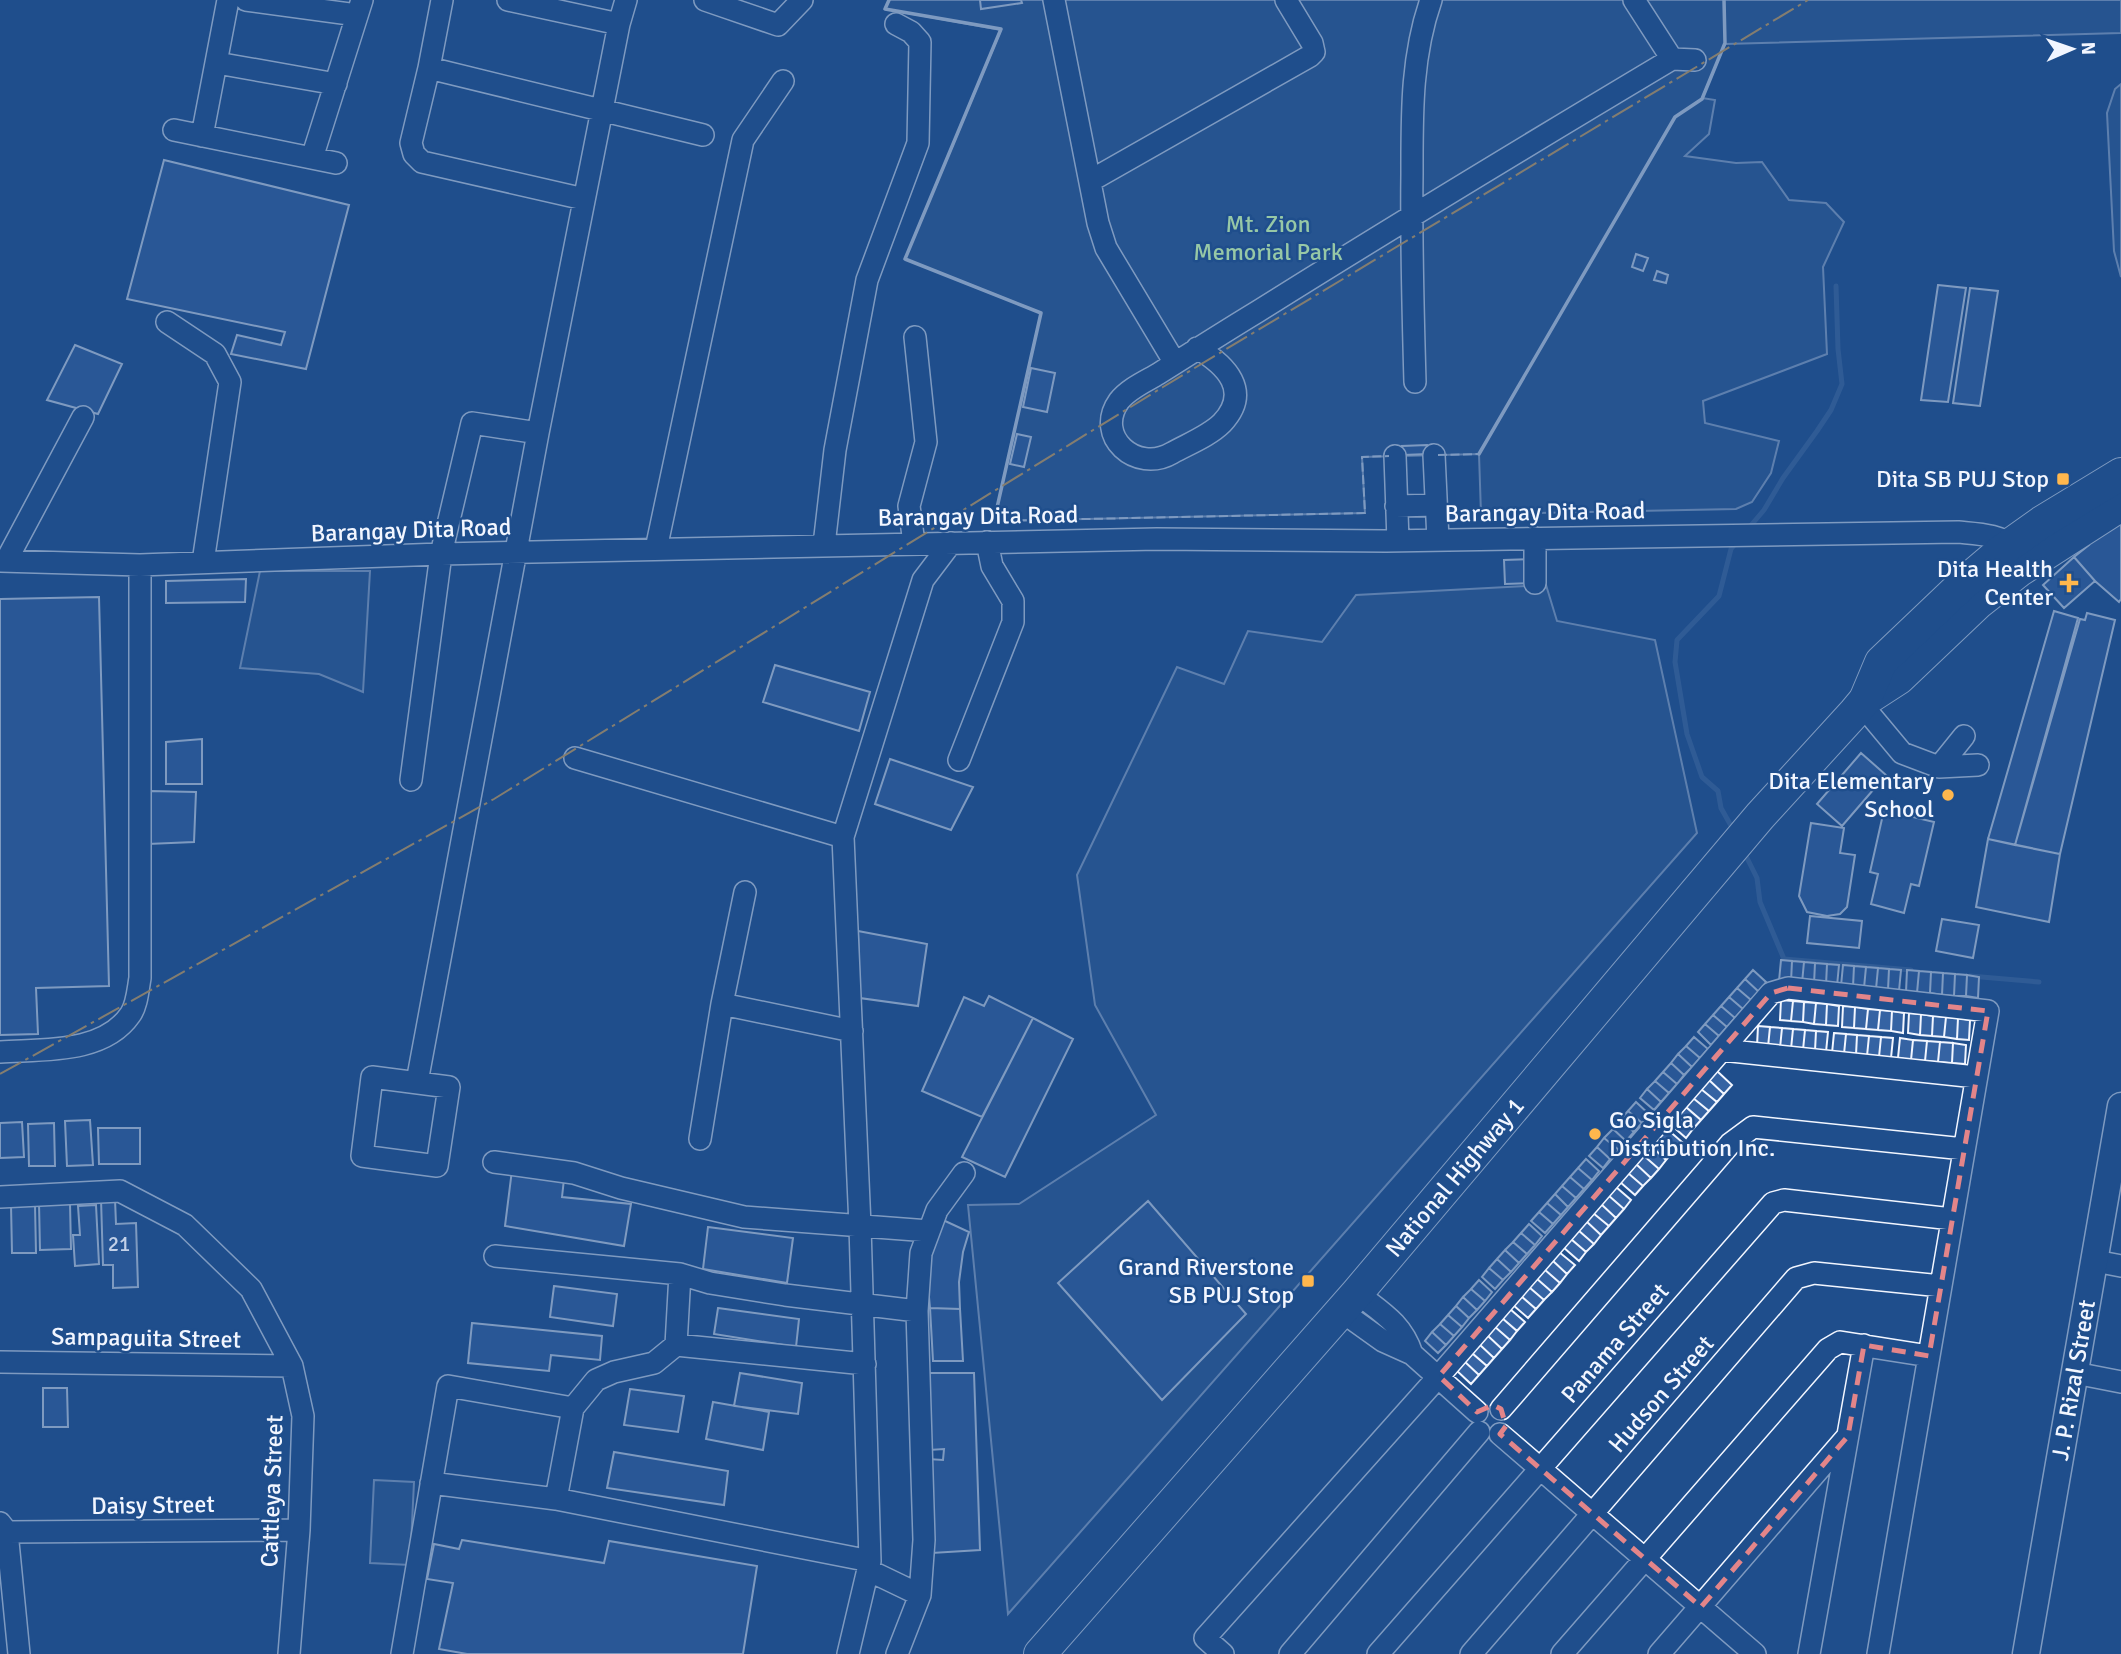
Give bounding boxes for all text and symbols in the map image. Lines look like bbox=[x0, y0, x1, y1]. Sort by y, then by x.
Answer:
north arrow bbox=[2037, 14, 2107, 84]
text: N bbox=[2076, 41, 2100, 55]
park label: Mt. Zion Memorial Park bbox=[1193, 209, 1343, 267]
place label: Dita SB PUJ Stop bbox=[1876, 464, 2049, 494]
marker: Dita SB PUJ Stop bbox=[2055, 471, 2071, 487]
street label: Barangay Dita Road bbox=[1444, 495, 1646, 529]
street label: Barangay Dita Road bbox=[877, 499, 1079, 533]
street label: Barangay Dita Road bbox=[310, 512, 512, 548]
place label: Dita Health Center bbox=[1937, 554, 2053, 612]
marker: Dita Health Center bbox=[2059, 573, 2079, 593]
place label: Dita Elementary School bbox=[1768, 766, 1934, 824]
marker: Dita Elementary School bbox=[1940, 787, 1956, 803]
street label: National Highway 1 bbox=[1379, 1091, 1531, 1263]
place label: Go Sigla Distribution Inc. bbox=[1609, 1105, 1775, 1163]
marker: Go Sigla Distribution Inc. bbox=[1587, 1126, 1603, 1142]
house number: 21 bbox=[108, 1231, 130, 1257]
place label: Grand Riverstone SB PUJ Stop bbox=[1118, 1252, 1294, 1310]
marker: Grand Riverstone SB PUJ Stop bbox=[1300, 1273, 1316, 1289]
street label: Panama Street bbox=[1555, 1277, 1675, 1409]
street label: J. P. Rizal Street bbox=[2045, 1297, 2102, 1463]
street label: Sampaguita Street bbox=[51, 1321, 241, 1355]
street label: Hudson Street bbox=[1602, 1329, 1720, 1459]
street label: Cattleya Street bbox=[254, 1414, 290, 1568]
street label: Daisy Street bbox=[91, 1489, 215, 1521]

